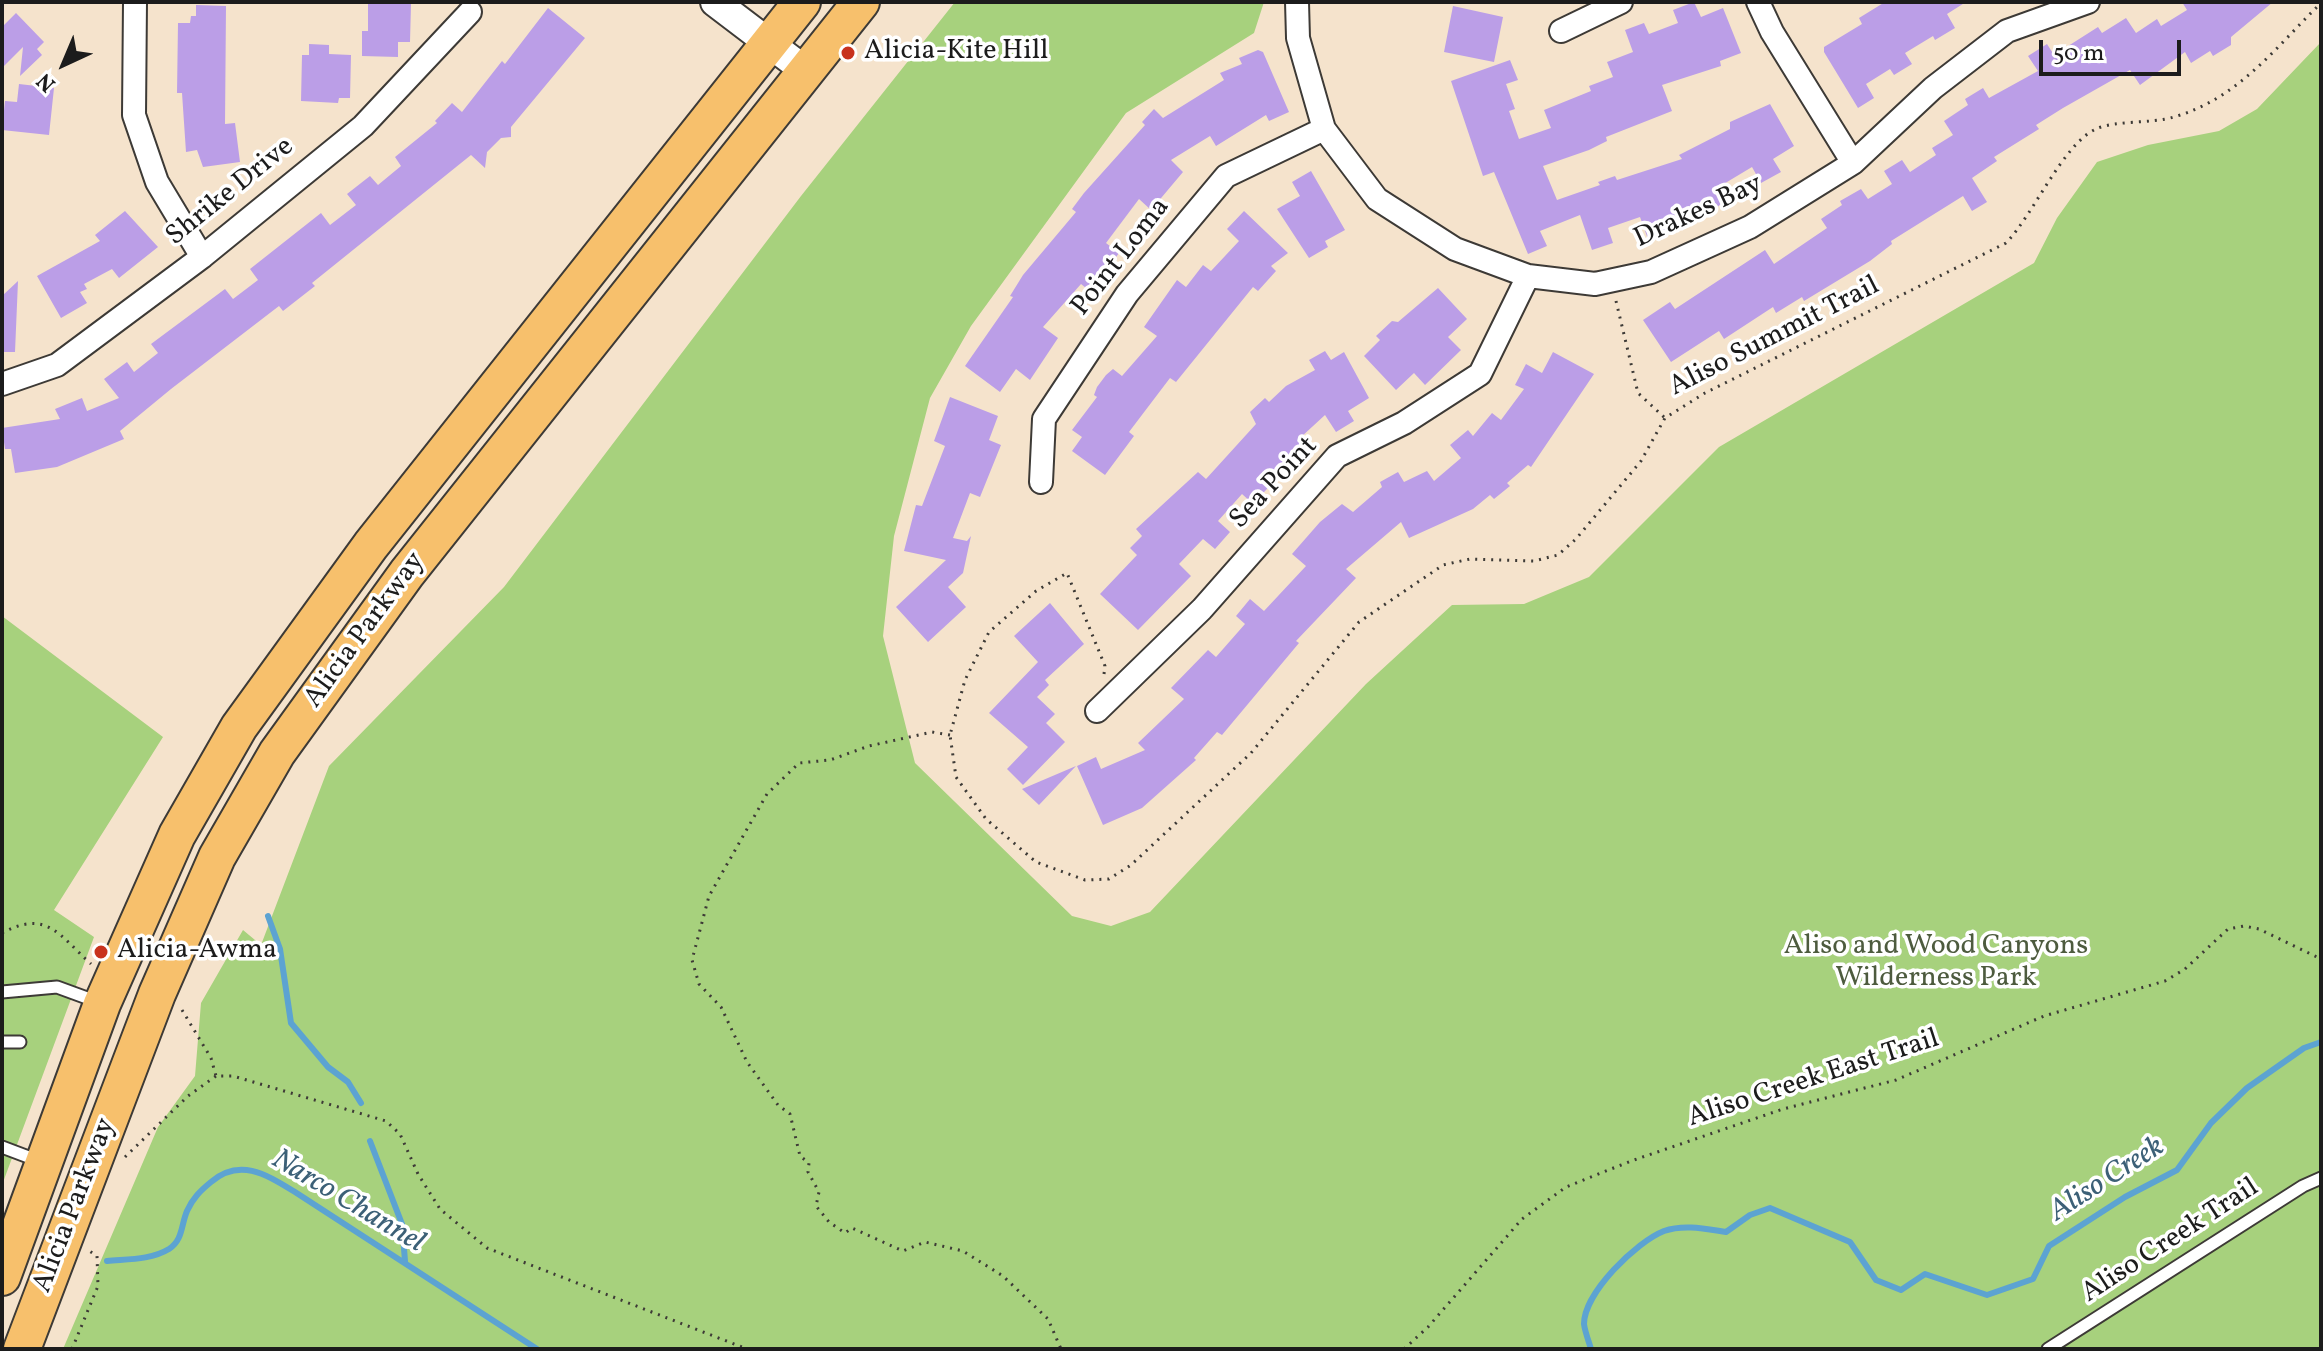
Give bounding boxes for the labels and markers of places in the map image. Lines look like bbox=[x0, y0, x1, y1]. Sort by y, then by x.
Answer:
place label: Alicia-Kite Hill bbox=[864, 36, 1048, 70]
marker: Alicia-Kite Hill bbox=[839, 44, 857, 62]
place label: Alicia-Awma bbox=[117, 935, 277, 969]
marker: Alicia-Awma bbox=[92, 943, 110, 961]

